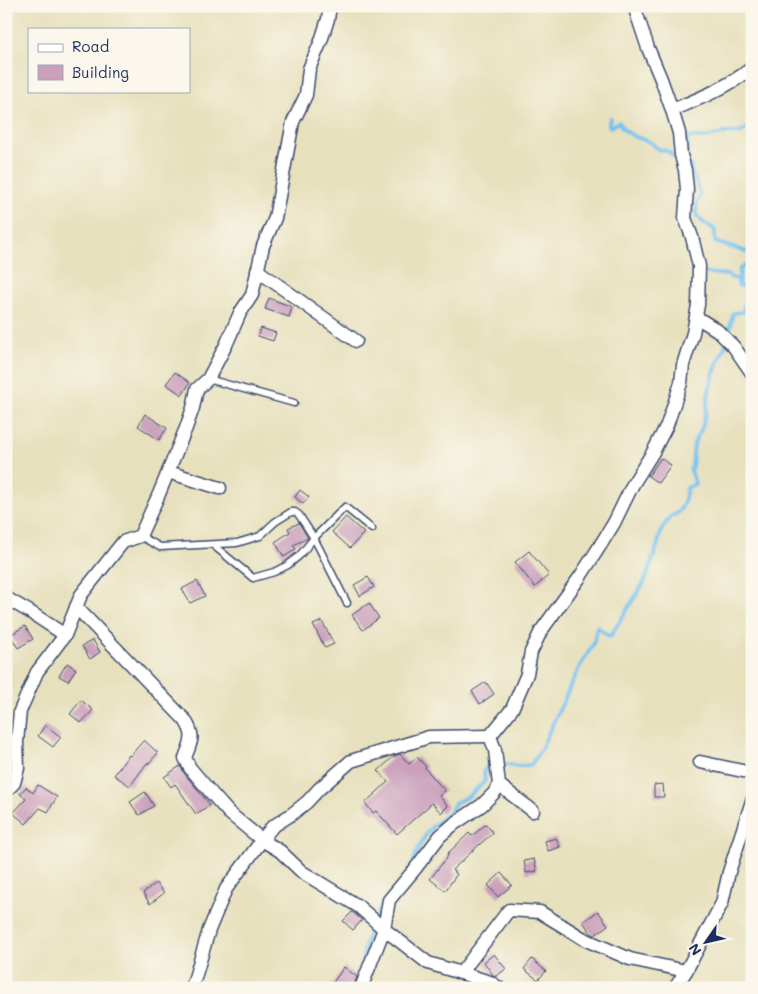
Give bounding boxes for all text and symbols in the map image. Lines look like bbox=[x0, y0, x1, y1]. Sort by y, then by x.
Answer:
legend bbox=[28, 28, 190, 92]
text: Road bbox=[72, 36, 109, 56]
text: Building bbox=[72, 62, 129, 82]
north arrow bbox=[680, 916, 730, 966]
text: N bbox=[684, 940, 706, 959]

